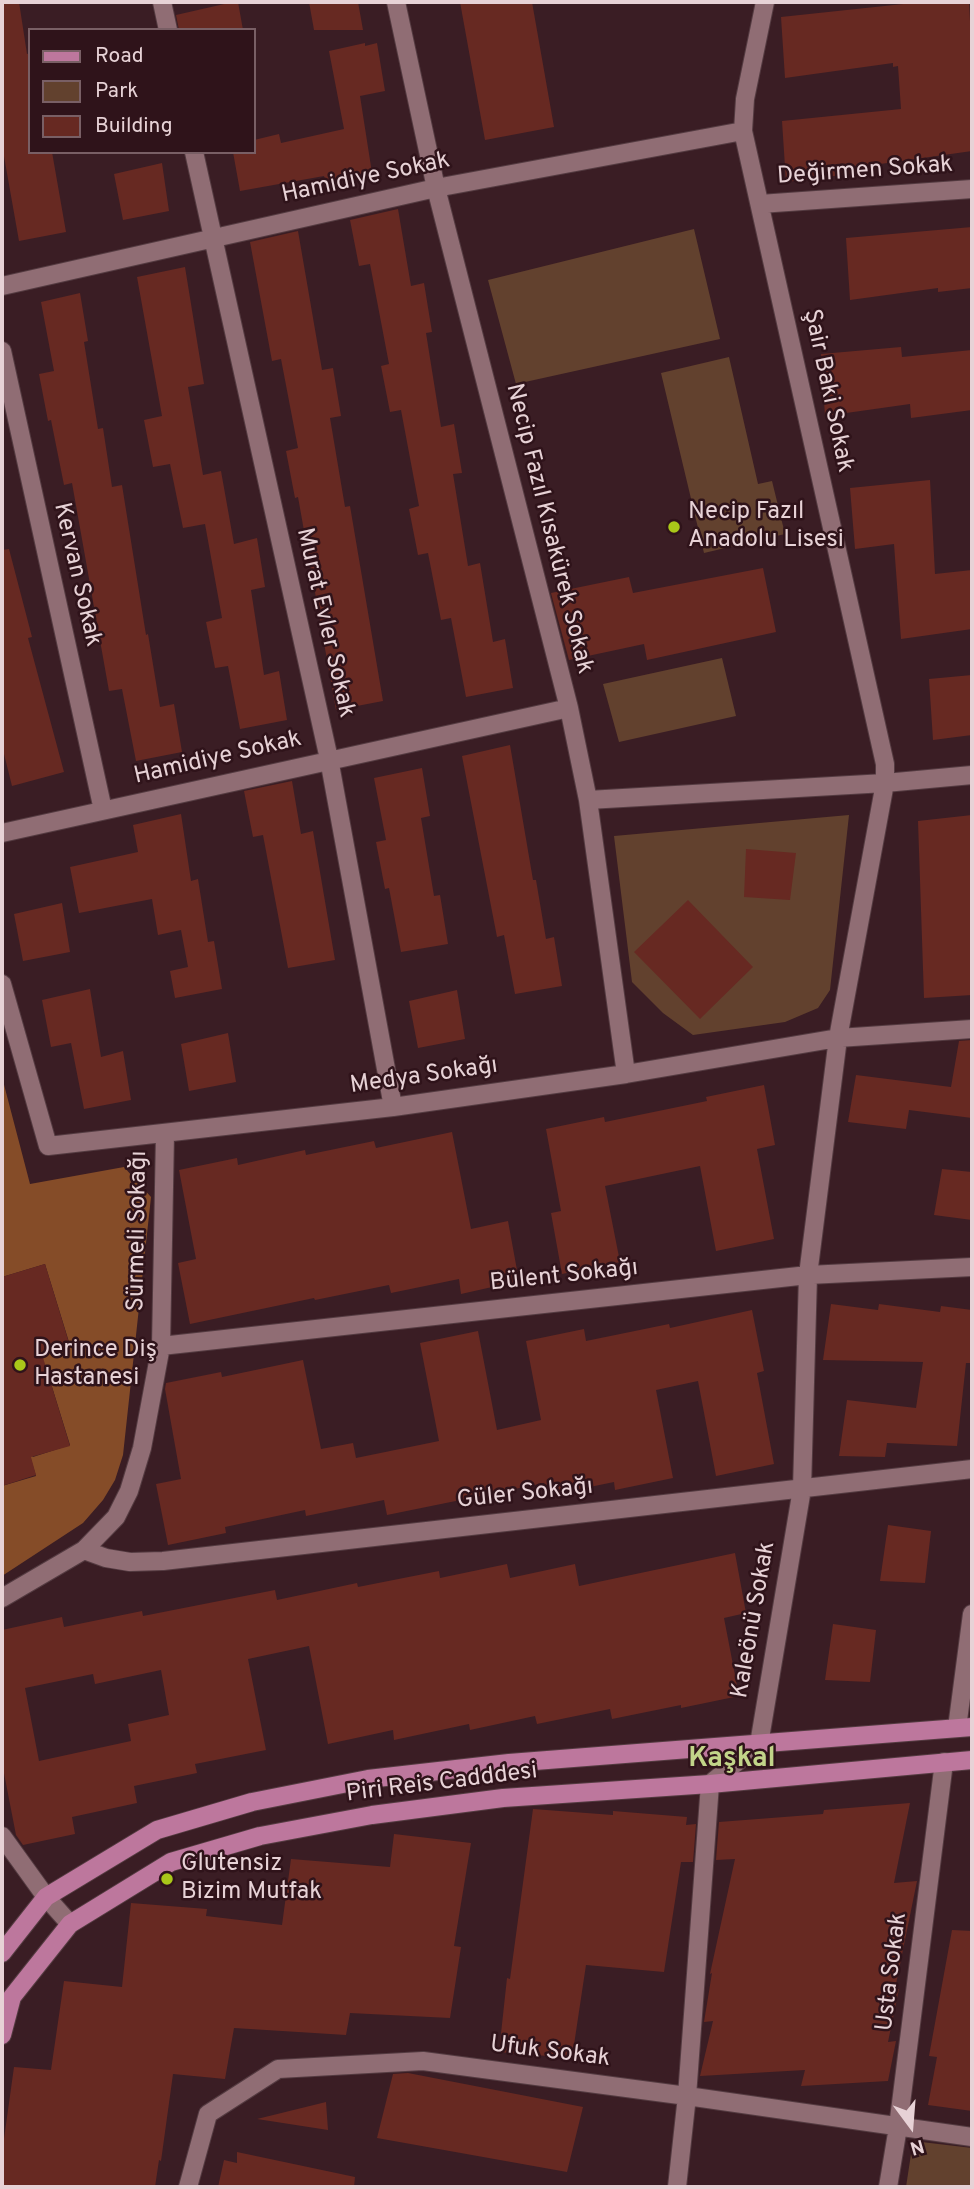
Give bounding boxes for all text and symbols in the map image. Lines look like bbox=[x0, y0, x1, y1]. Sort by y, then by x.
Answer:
legend bbox=[28, 28, 256, 154]
text: Road bbox=[95, 43, 144, 70]
text: Park bbox=[95, 78, 138, 105]
text: Building bbox=[95, 113, 173, 140]
street label: Hamidiye Sokak bbox=[279, 147, 453, 211]
street label: Değirmen Sokak bbox=[776, 151, 954, 193]
street label: Şair Baki Sokak bbox=[796, 307, 858, 475]
street label: Necip Fazıl Kısakürek Sokak bbox=[498, 381, 598, 677]
place label: Necip Fazıl Anadolu Lisesi bbox=[688, 499, 844, 555]
street label: Kervan Sokak bbox=[45, 500, 107, 650]
marker: Necip Fazıl Anadolu Lisesi bbox=[666, 519, 682, 535]
street label: Murat Evler Sokak bbox=[288, 526, 360, 720]
street label: Hamidiye Sokak bbox=[131, 726, 305, 792]
street label: Medya Sokağı bbox=[348, 1052, 500, 1102]
street label: Sürmeli Sokağı bbox=[123, 1150, 155, 1312]
street label: Bülent Sokağı bbox=[489, 1255, 639, 1299]
place label: Derince Diş Hastanesi bbox=[34, 1337, 157, 1393]
marker: Derince Diş Hastanesi bbox=[12, 1357, 28, 1373]
street label: Güler Sokağı bbox=[456, 1474, 594, 1516]
street label: Kaleönü Sokak bbox=[727, 1539, 783, 1701]
district label: Kaşkal bbox=[688, 1743, 776, 1777]
street label: Piri Reis Cadddesi bbox=[345, 1758, 539, 1810]
place label: Glutensiz Bizim Mutfak bbox=[181, 1851, 322, 1907]
marker: Glutensiz Bizim Mutfak bbox=[159, 1871, 175, 1887]
street label: Usta Sokak bbox=[871, 1911, 915, 2033]
street label: Ufuk Sokak bbox=[488, 2031, 612, 2075]
north arrow bbox=[876, 2091, 946, 2161]
text: N bbox=[907, 2133, 927, 2160]

